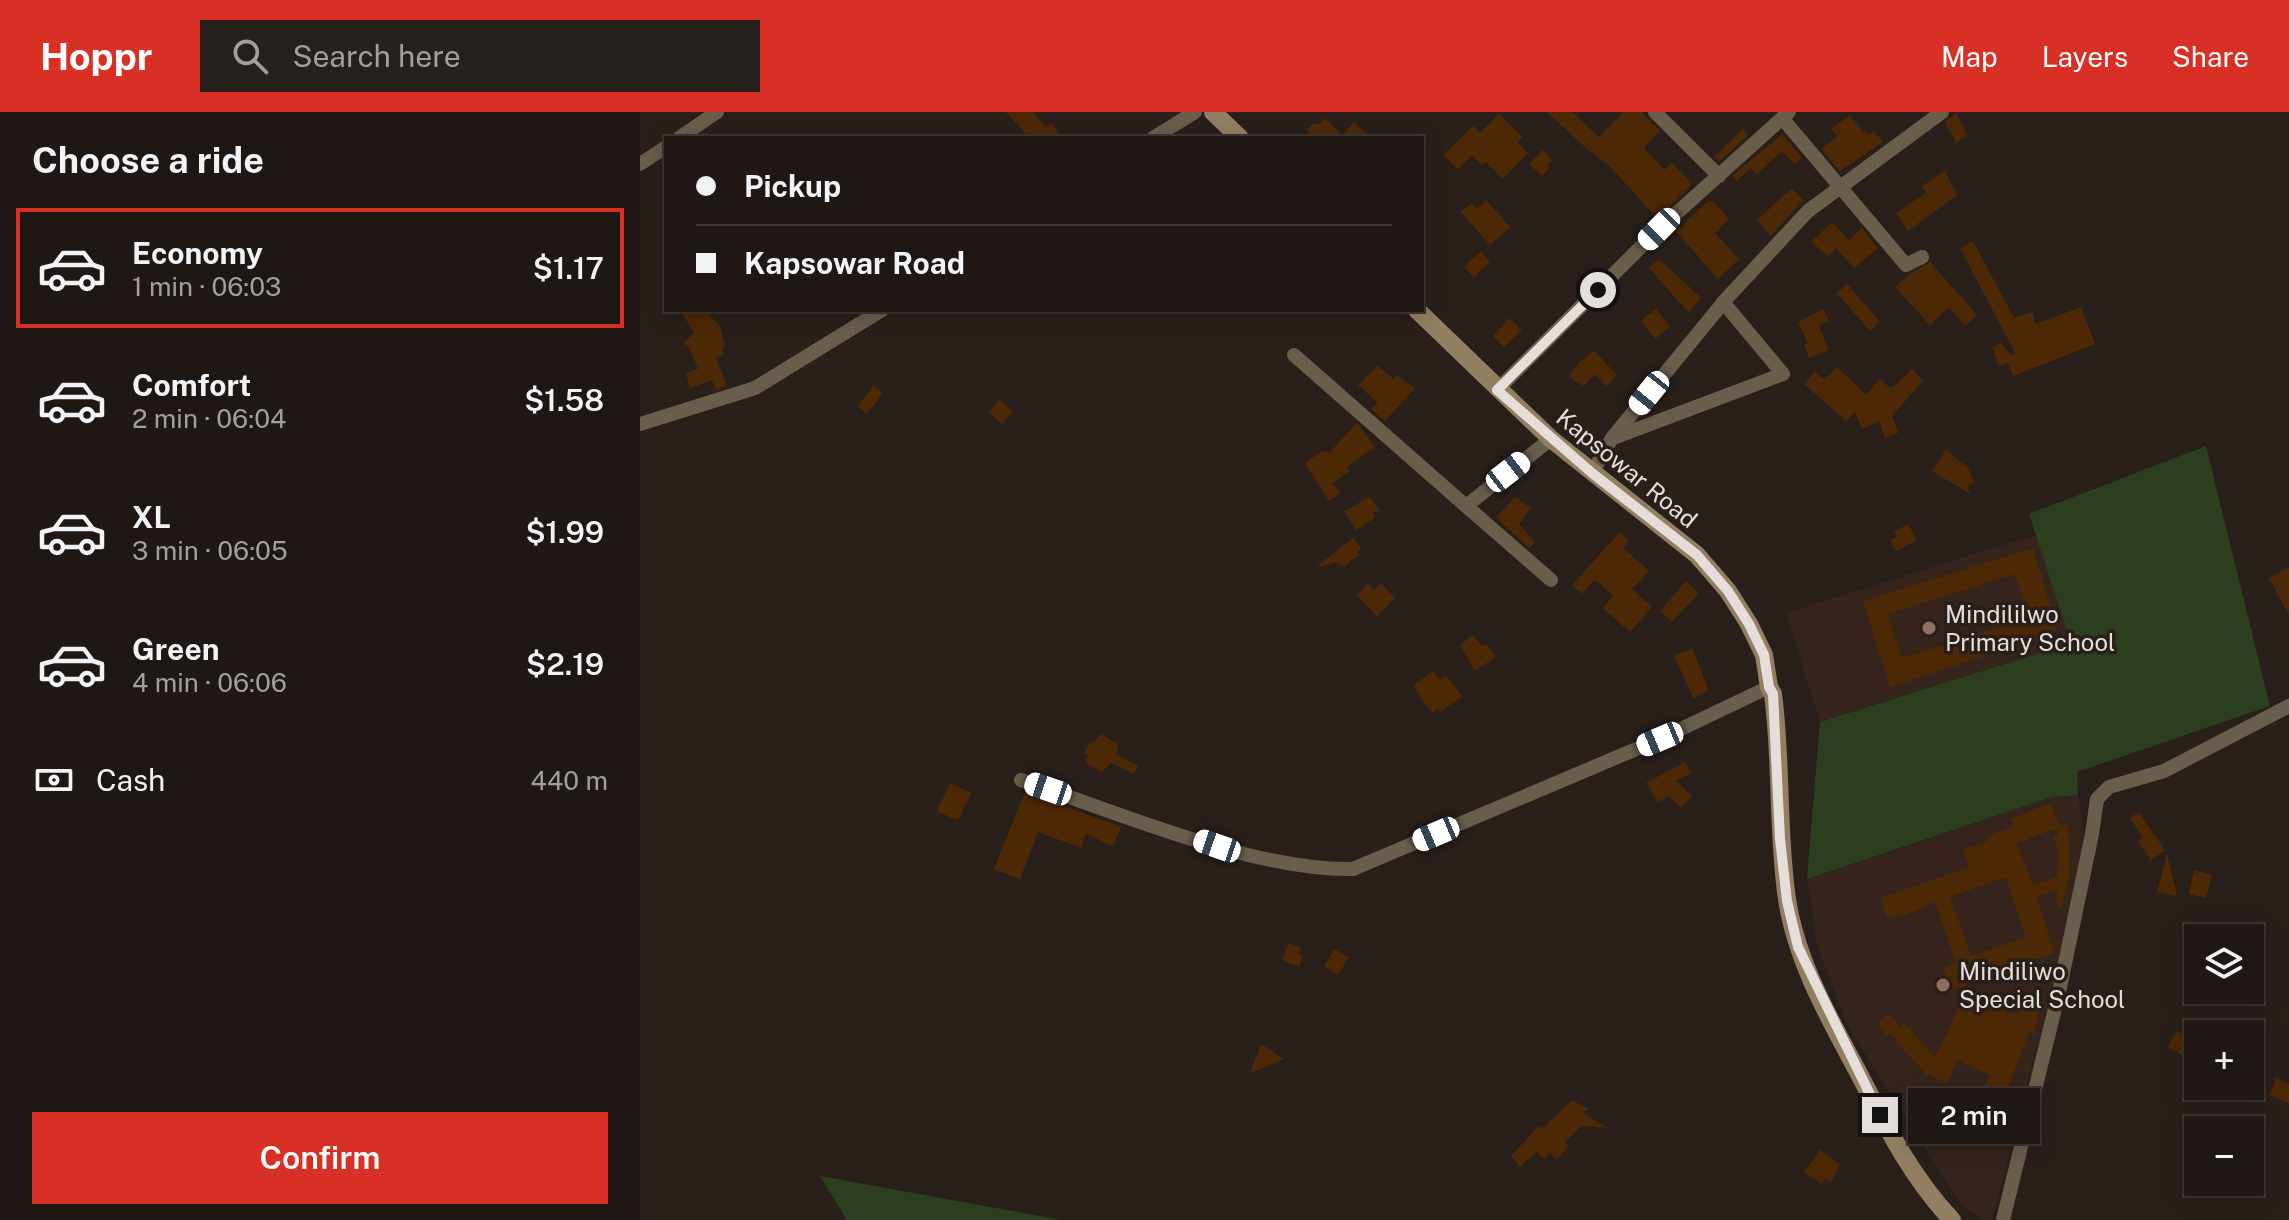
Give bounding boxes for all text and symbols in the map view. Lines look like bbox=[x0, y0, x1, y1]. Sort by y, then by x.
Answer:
search box bbox=[200, 20, 760, 92]
text: Hoppr bbox=[40, 34, 152, 79]
icon: search bbox=[228, 34, 272, 78]
text: Search here bbox=[292, 38, 461, 74]
text: Map bbox=[1941, 40, 1998, 73]
text: Layers bbox=[2042, 40, 2128, 73]
text: Share bbox=[2172, 40, 2249, 73]
text: Choose a ride bbox=[32, 139, 264, 181]
text: Pickup bbox=[744, 168, 841, 204]
car bbox=[1634, 204, 1684, 254]
icon: car bbox=[36, 232, 108, 304]
text: Economy bbox=[132, 235, 263, 271]
text: Kapsowar Road bbox=[744, 245, 965, 281]
text: $1.17 bbox=[533, 250, 604, 286]
text: 1 min · 06:03 bbox=[132, 271, 281, 302]
route start bbox=[1580, 272, 1616, 308]
icon: car bbox=[36, 364, 108, 436]
text: Comfort bbox=[132, 367, 251, 403]
car bbox=[1625, 367, 1673, 419]
text: $1.58 bbox=[524, 382, 604, 418]
text: 2 min · 06:04 bbox=[132, 403, 286, 434]
street label: Kapsowar Road bbox=[1551, 403, 1703, 533]
car bbox=[1482, 448, 1534, 496]
icon: car bbox=[36, 496, 108, 568]
text: XL bbox=[132, 499, 171, 535]
text: $1.99 bbox=[525, 514, 604, 550]
text: 3 min · 06:05 bbox=[132, 535, 288, 566]
place label: Mindililwo Primary School bbox=[1945, 600, 2115, 656]
marker: Mindililwo Primary School bbox=[1920, 619, 1938, 637]
icon: car bbox=[36, 628, 108, 700]
text: Green bbox=[132, 631, 219, 667]
text: $2.19 bbox=[526, 646, 604, 682]
text: 4 min · 06:06 bbox=[132, 667, 287, 698]
car bbox=[1633, 719, 1687, 759]
icon: cash bbox=[32, 758, 76, 802]
text: Cash bbox=[96, 762, 165, 798]
text: 440 m bbox=[531, 765, 608, 796]
car bbox=[1021, 770, 1075, 808]
car bbox=[1409, 814, 1463, 854]
car bbox=[1190, 827, 1244, 865]
map controls bbox=[2184, 924, 2264, 1196]
button: layers bbox=[2184, 924, 2264, 1004]
place label: Mindiliwo Special School bbox=[1959, 957, 2125, 1013]
marker: Mindiliwo Special School bbox=[1934, 976, 1952, 994]
button: + bbox=[2184, 1020, 2264, 1100]
callout: 2 min bbox=[1908, 1087, 2040, 1143]
route end bbox=[1862, 1097, 1898, 1133]
text: 2 min bbox=[1940, 1100, 2008, 1131]
button: Confirm bbox=[32, 1112, 608, 1204]
button: − bbox=[2184, 1116, 2264, 1196]

